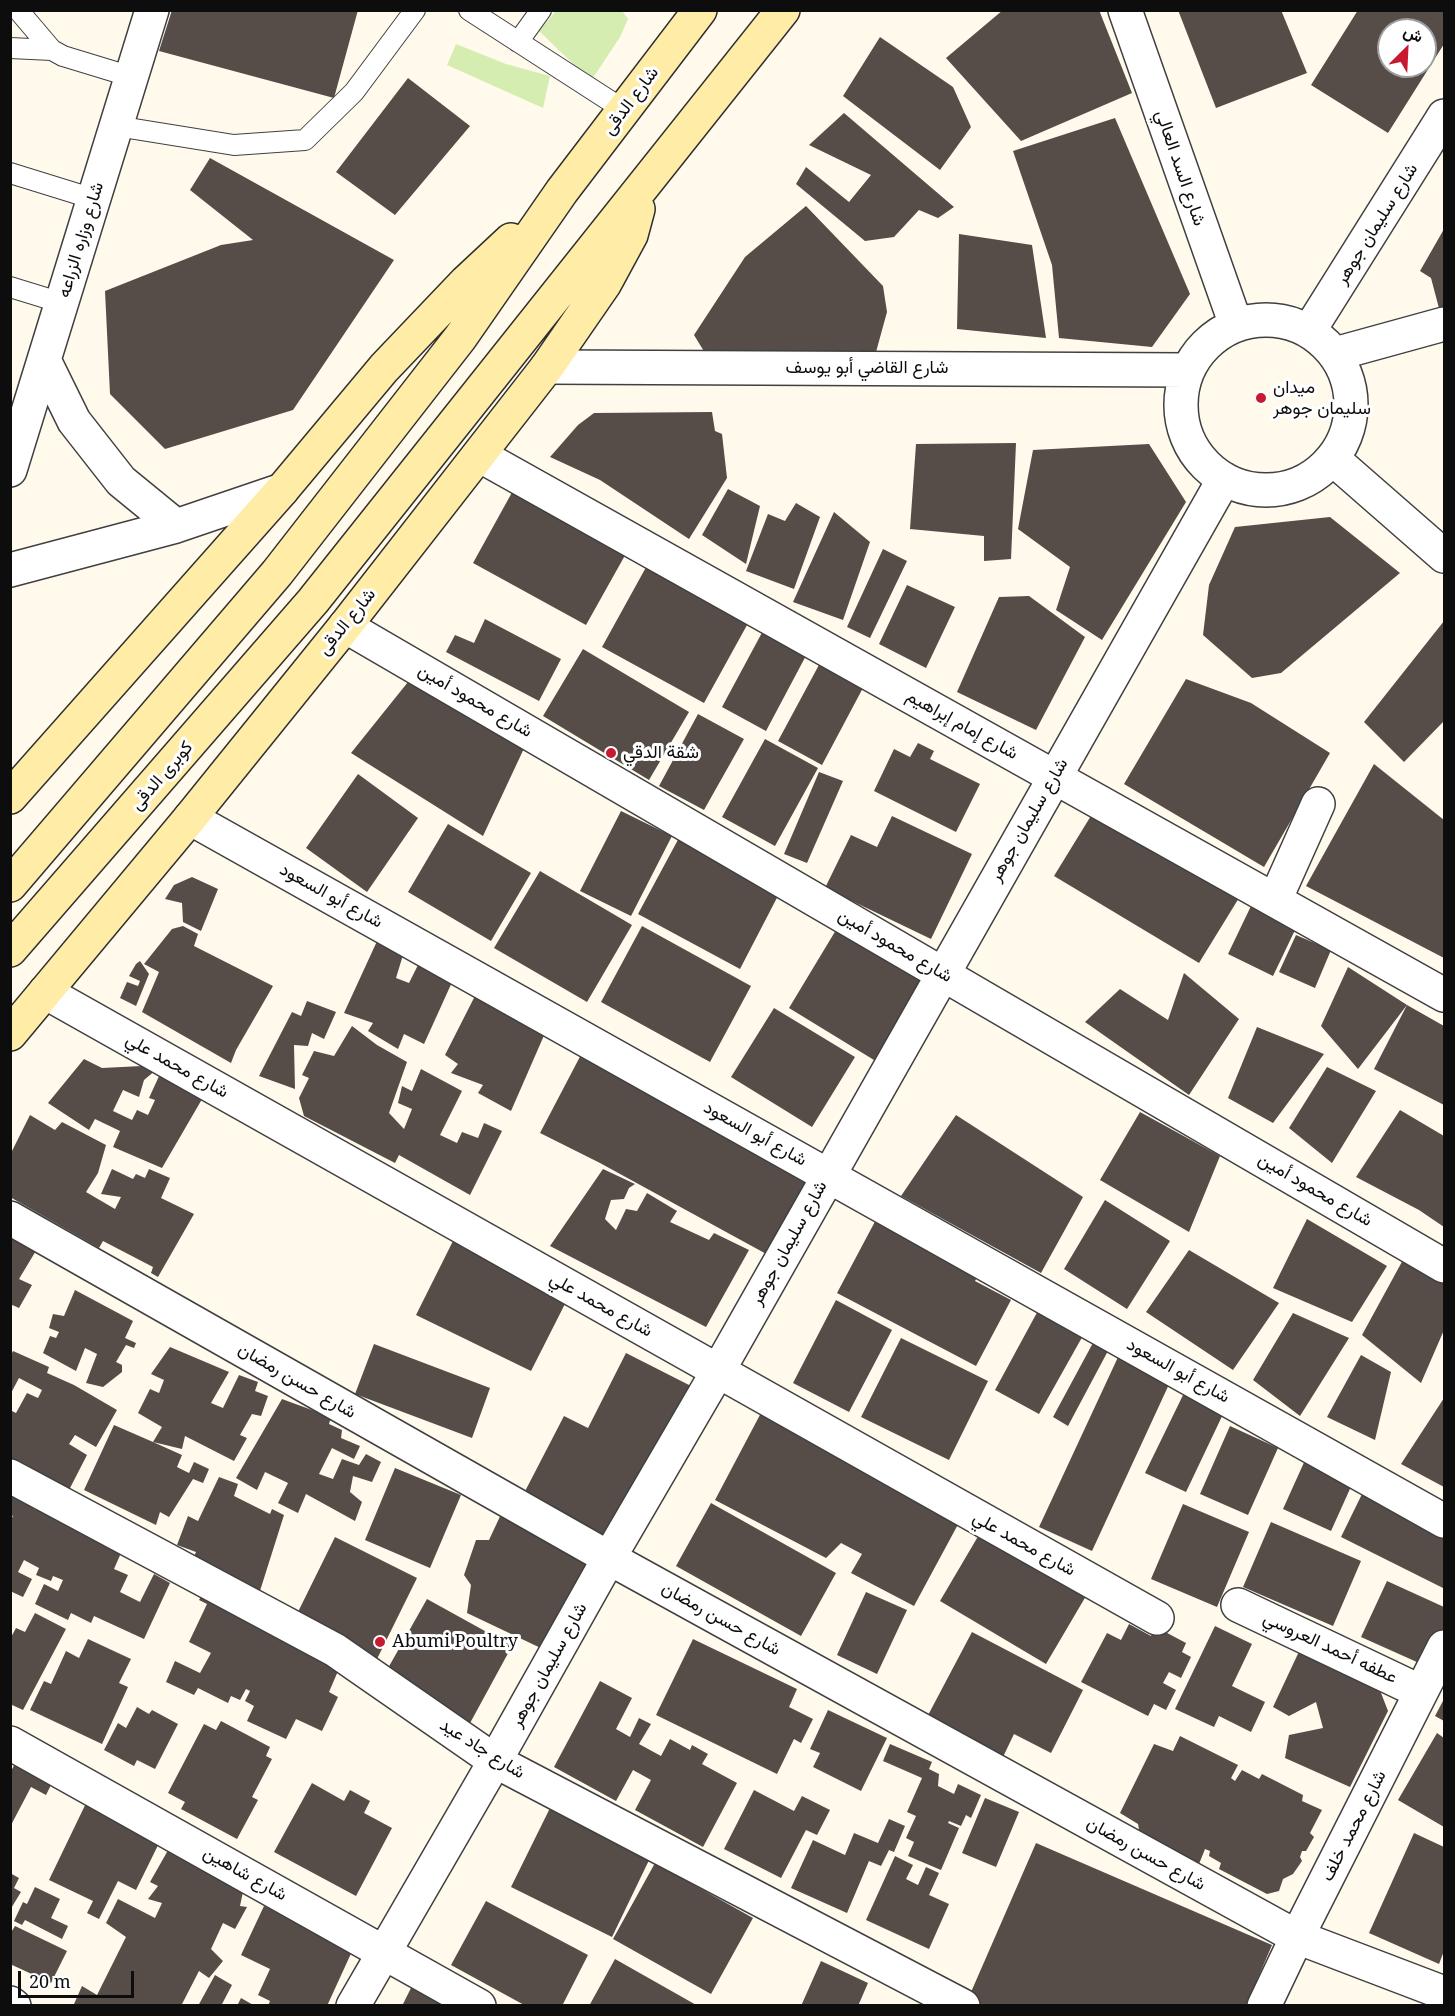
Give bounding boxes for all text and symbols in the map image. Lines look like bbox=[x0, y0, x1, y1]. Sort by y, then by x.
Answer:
north arrow bbox=[1377, 18, 1437, 78]
text: ش bbox=[1400, 19, 1427, 47]
street label: شارع الدقى bbox=[598, 63, 664, 139]
street label: شارع السد العالي bbox=[1150, 107, 1210, 229]
street label: شارع سليمان جوهر bbox=[1331, 159, 1423, 289]
street label: شارع وزاره الزراعه bbox=[53, 180, 109, 300]
street label: شارع القاضي أبو يوسف bbox=[786, 357, 948, 379]
place label: ميدان سليمان جوهر bbox=[1273, 377, 1371, 420]
marker: ميدان سليمان جوهر bbox=[1254, 391, 1268, 405]
street label: شارع الدقى bbox=[314, 584, 380, 660]
street label: شارع محمود أمين bbox=[414, 660, 536, 742]
street label: شارع إمام إبراهيم bbox=[902, 685, 1022, 765]
street label: كوبرى الدقى bbox=[126, 737, 198, 815]
place label: شقة الدقي bbox=[623, 742, 699, 764]
marker: شقة الدقي bbox=[604, 746, 618, 760]
street label: شارع سليمان جوهر bbox=[985, 755, 1073, 885]
street label: شارع أبو السعود bbox=[276, 859, 386, 933]
street label: شارع محمود أمين bbox=[834, 905, 956, 987]
street label: شارع محمد علي bbox=[122, 1029, 232, 1103]
street label: شارع أبو السعود bbox=[700, 1097, 810, 1171]
street label: شارع محمود أمين bbox=[1254, 1149, 1376, 1231]
street label: شارع سليمان جوهر bbox=[746, 1177, 832, 1309]
street label: شارع محمد علي bbox=[546, 1268, 656, 1342]
street label: شارع أبو السعود bbox=[1123, 1334, 1233, 1408]
street label: شارع حسن رمضان bbox=[234, 1339, 360, 1423]
street label: شارع محمد علي bbox=[969, 1507, 1079, 1581]
street label: شارع حسن رمضان bbox=[658, 1577, 784, 1661]
street label: شارع سليمان جوهر bbox=[506, 1599, 592, 1731]
street label: عطفه أحمد العروسي bbox=[1259, 1607, 1401, 1689]
place label: Abumi Poultry bbox=[392, 1631, 518, 1653]
marker: Abumi Poultry bbox=[373, 1635, 387, 1649]
street label: شارع جاد عيد bbox=[435, 1714, 529, 1784]
street label: شارع محمد خلف bbox=[1317, 1767, 1391, 1885]
street label: شارع حسن رمضان bbox=[1083, 1812, 1209, 1896]
street label: شارع شاهين bbox=[199, 1842, 291, 1906]
scale bar bbox=[21, 1959, 136, 1997]
text: 20 m bbox=[29, 1969, 71, 1993]

